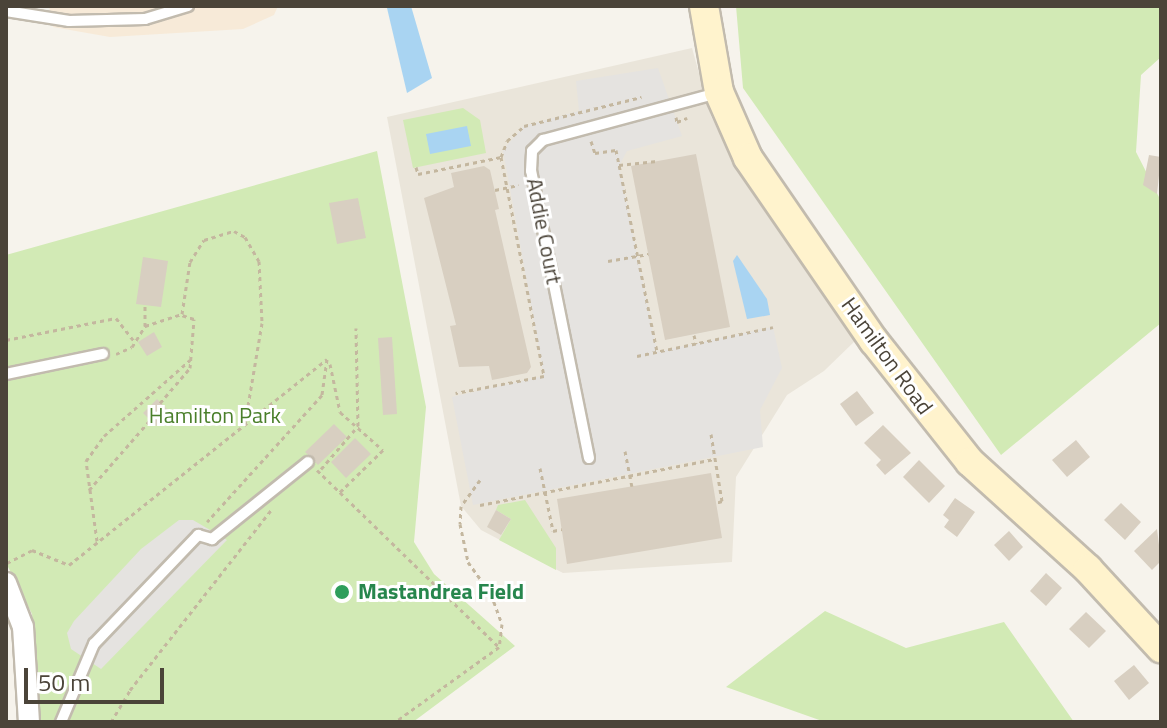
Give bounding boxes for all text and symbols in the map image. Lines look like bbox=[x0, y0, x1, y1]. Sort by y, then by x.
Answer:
street label: Addie Court bbox=[521, 176, 567, 286]
street label: Hamilton Road bbox=[836, 293, 938, 419]
park label: Hamilton Park bbox=[149, 403, 281, 429]
place label: Mastandrea Field bbox=[358, 579, 524, 605]
marker: Mastandrea Field bbox=[333, 583, 351, 601]
scale bar bbox=[28, 652, 168, 702]
text: 50 m bbox=[38, 664, 90, 700]

